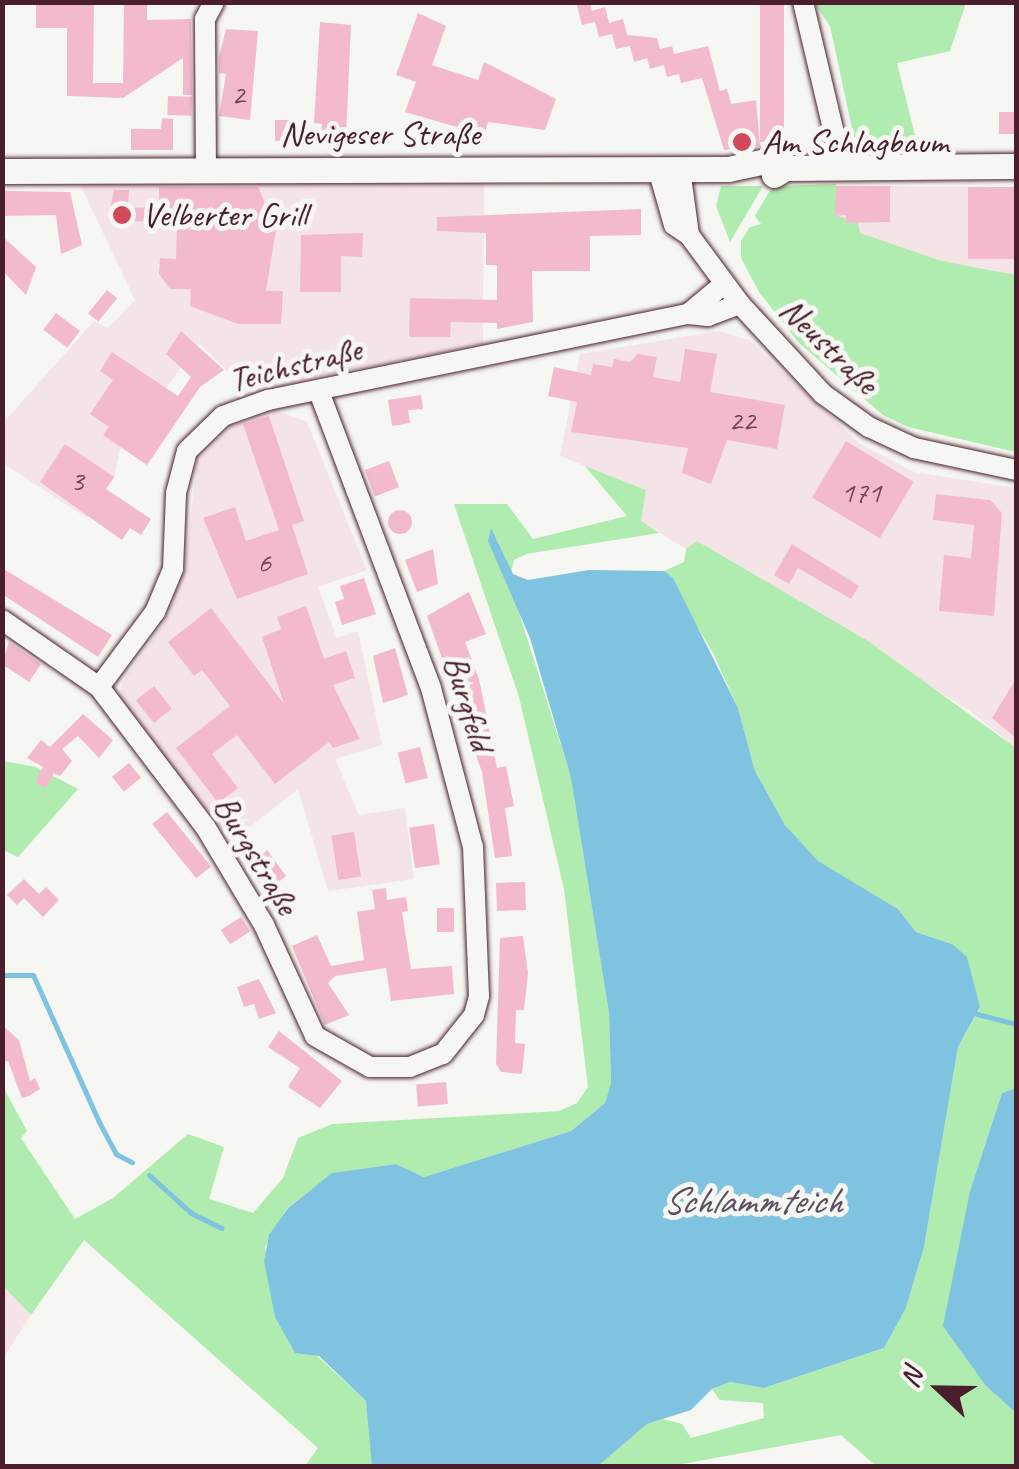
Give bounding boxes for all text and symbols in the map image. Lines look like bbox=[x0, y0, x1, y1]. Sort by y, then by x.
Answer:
house number: 2 bbox=[231, 76, 245, 112]
street label: Nevigeser Straße bbox=[279, 113, 481, 155]
place label: Am Schlagbaum bbox=[762, 121, 948, 163]
marker: Am Schlagbaum bbox=[731, 131, 753, 153]
place label: Velberter Grill bbox=[142, 194, 307, 236]
marker: Velberter Grill bbox=[111, 204, 133, 226]
street label: Neustraße bbox=[771, 289, 887, 403]
street label: Teichstraße bbox=[224, 328, 366, 402]
house number: 22 bbox=[729, 402, 755, 438]
house number: 3 bbox=[70, 462, 84, 498]
house number: 171 bbox=[841, 474, 881, 510]
house number: 6 bbox=[257, 544, 271, 580]
street label: Burgfeld bbox=[434, 650, 502, 756]
street label: Burgstraße bbox=[204, 788, 308, 922]
water label: Schlammteich bbox=[663, 1178, 841, 1224]
north arrow bbox=[889, 1339, 989, 1439]
text: N bbox=[891, 1363, 930, 1392]

